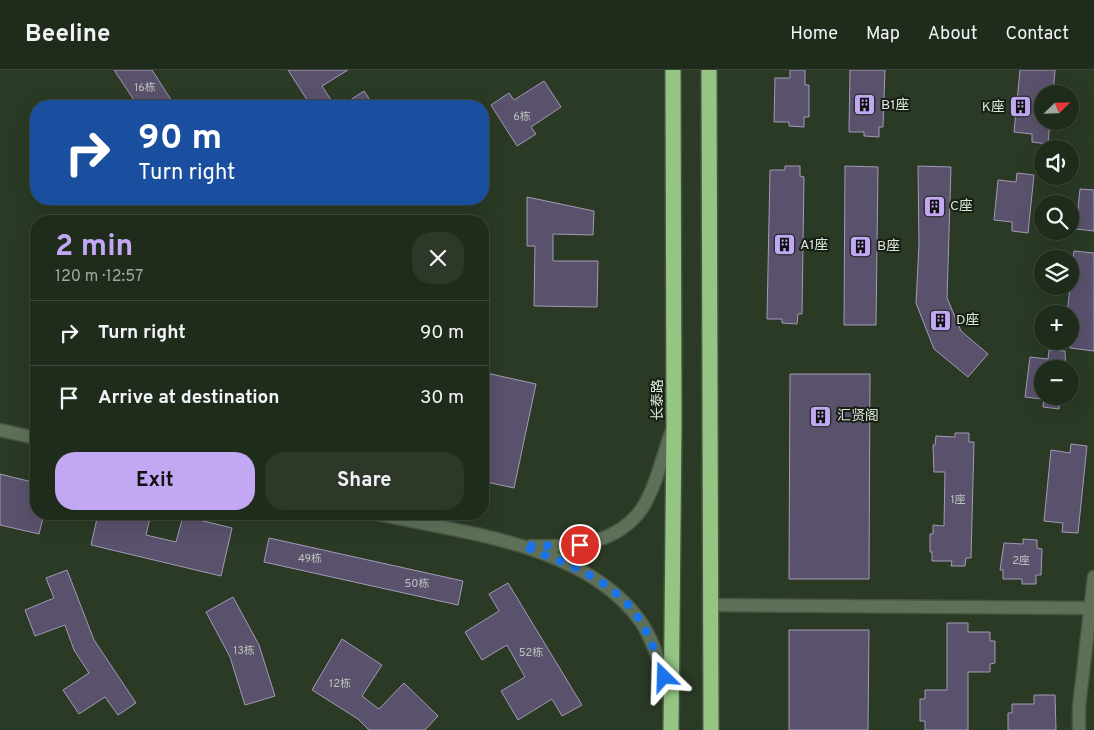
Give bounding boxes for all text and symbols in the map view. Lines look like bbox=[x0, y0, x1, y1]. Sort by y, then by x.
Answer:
text: Beeline bbox=[25, 20, 110, 50]
text: Home bbox=[790, 23, 838, 46]
text: Map bbox=[866, 23, 900, 46]
text: About bbox=[928, 23, 977, 46]
text: Contact bbox=[1005, 23, 1069, 46]
house number: 16栋 bbox=[134, 81, 156, 95]
north arrow bbox=[1034, 85, 1079, 130]
map controls bbox=[1034, 85, 1079, 405]
building icon: B1座 bbox=[853, 93, 877, 117]
building icon: K座 bbox=[1009, 95, 1033, 119]
place label: B1座 bbox=[881, 97, 909, 114]
place label: K座 bbox=[982, 99, 1005, 116]
house number: 6栋 bbox=[513, 110, 531, 124]
text: 90 m bbox=[138, 117, 222, 161]
icon: right bbox=[55, 120, 120, 185]
button: sound bbox=[1034, 140, 1079, 185]
text: Turn right bbox=[138, 160, 235, 187]
building icon: C座 bbox=[922, 194, 946, 218]
button: search bbox=[1034, 195, 1079, 240]
place label: C座 bbox=[950, 198, 973, 215]
text: 2 min bbox=[55, 229, 133, 266]
button: close bbox=[412, 232, 464, 284]
building icon: A1座 bbox=[772, 233, 796, 257]
building icon: B座 bbox=[849, 234, 873, 258]
place label: A1座 bbox=[800, 237, 829, 254]
place label: B座 bbox=[877, 238, 900, 255]
button: layers bbox=[1034, 250, 1079, 295]
text: 120 m · 12:57 bbox=[55, 267, 143, 287]
button: + bbox=[1034, 305, 1079, 350]
building icon: D座 bbox=[928, 308, 952, 332]
place label: D座 bbox=[956, 312, 980, 329]
icon: right bbox=[55, 319, 83, 347]
text: Turn right bbox=[98, 321, 186, 345]
text: 90 m bbox=[420, 321, 464, 345]
button: − bbox=[1034, 360, 1079, 405]
street label: 长泰路 bbox=[650, 379, 667, 421]
icon: arrive bbox=[55, 384, 83, 412]
text: Arrive at destination bbox=[98, 386, 279, 410]
text: 30 m bbox=[420, 386, 464, 410]
building icon: 汇贤阁 bbox=[809, 404, 833, 428]
place label: 汇贤阁 bbox=[837, 408, 879, 425]
button: Exit bbox=[55, 452, 255, 510]
button: Share bbox=[265, 452, 464, 510]
house number: 1座 bbox=[950, 493, 966, 507]
pin bbox=[559, 524, 601, 566]
icon: arrive bbox=[566, 531, 594, 559]
house number: 49栋 bbox=[298, 552, 322, 566]
house number: 2座 bbox=[1012, 554, 1030, 568]
house number: 50栋 bbox=[405, 577, 429, 591]
house number: 13栋 bbox=[233, 644, 255, 658]
house number: 52栋 bbox=[519, 646, 543, 660]
position arrow bbox=[637, 650, 689, 702]
house number: 12栋 bbox=[329, 677, 351, 691]

